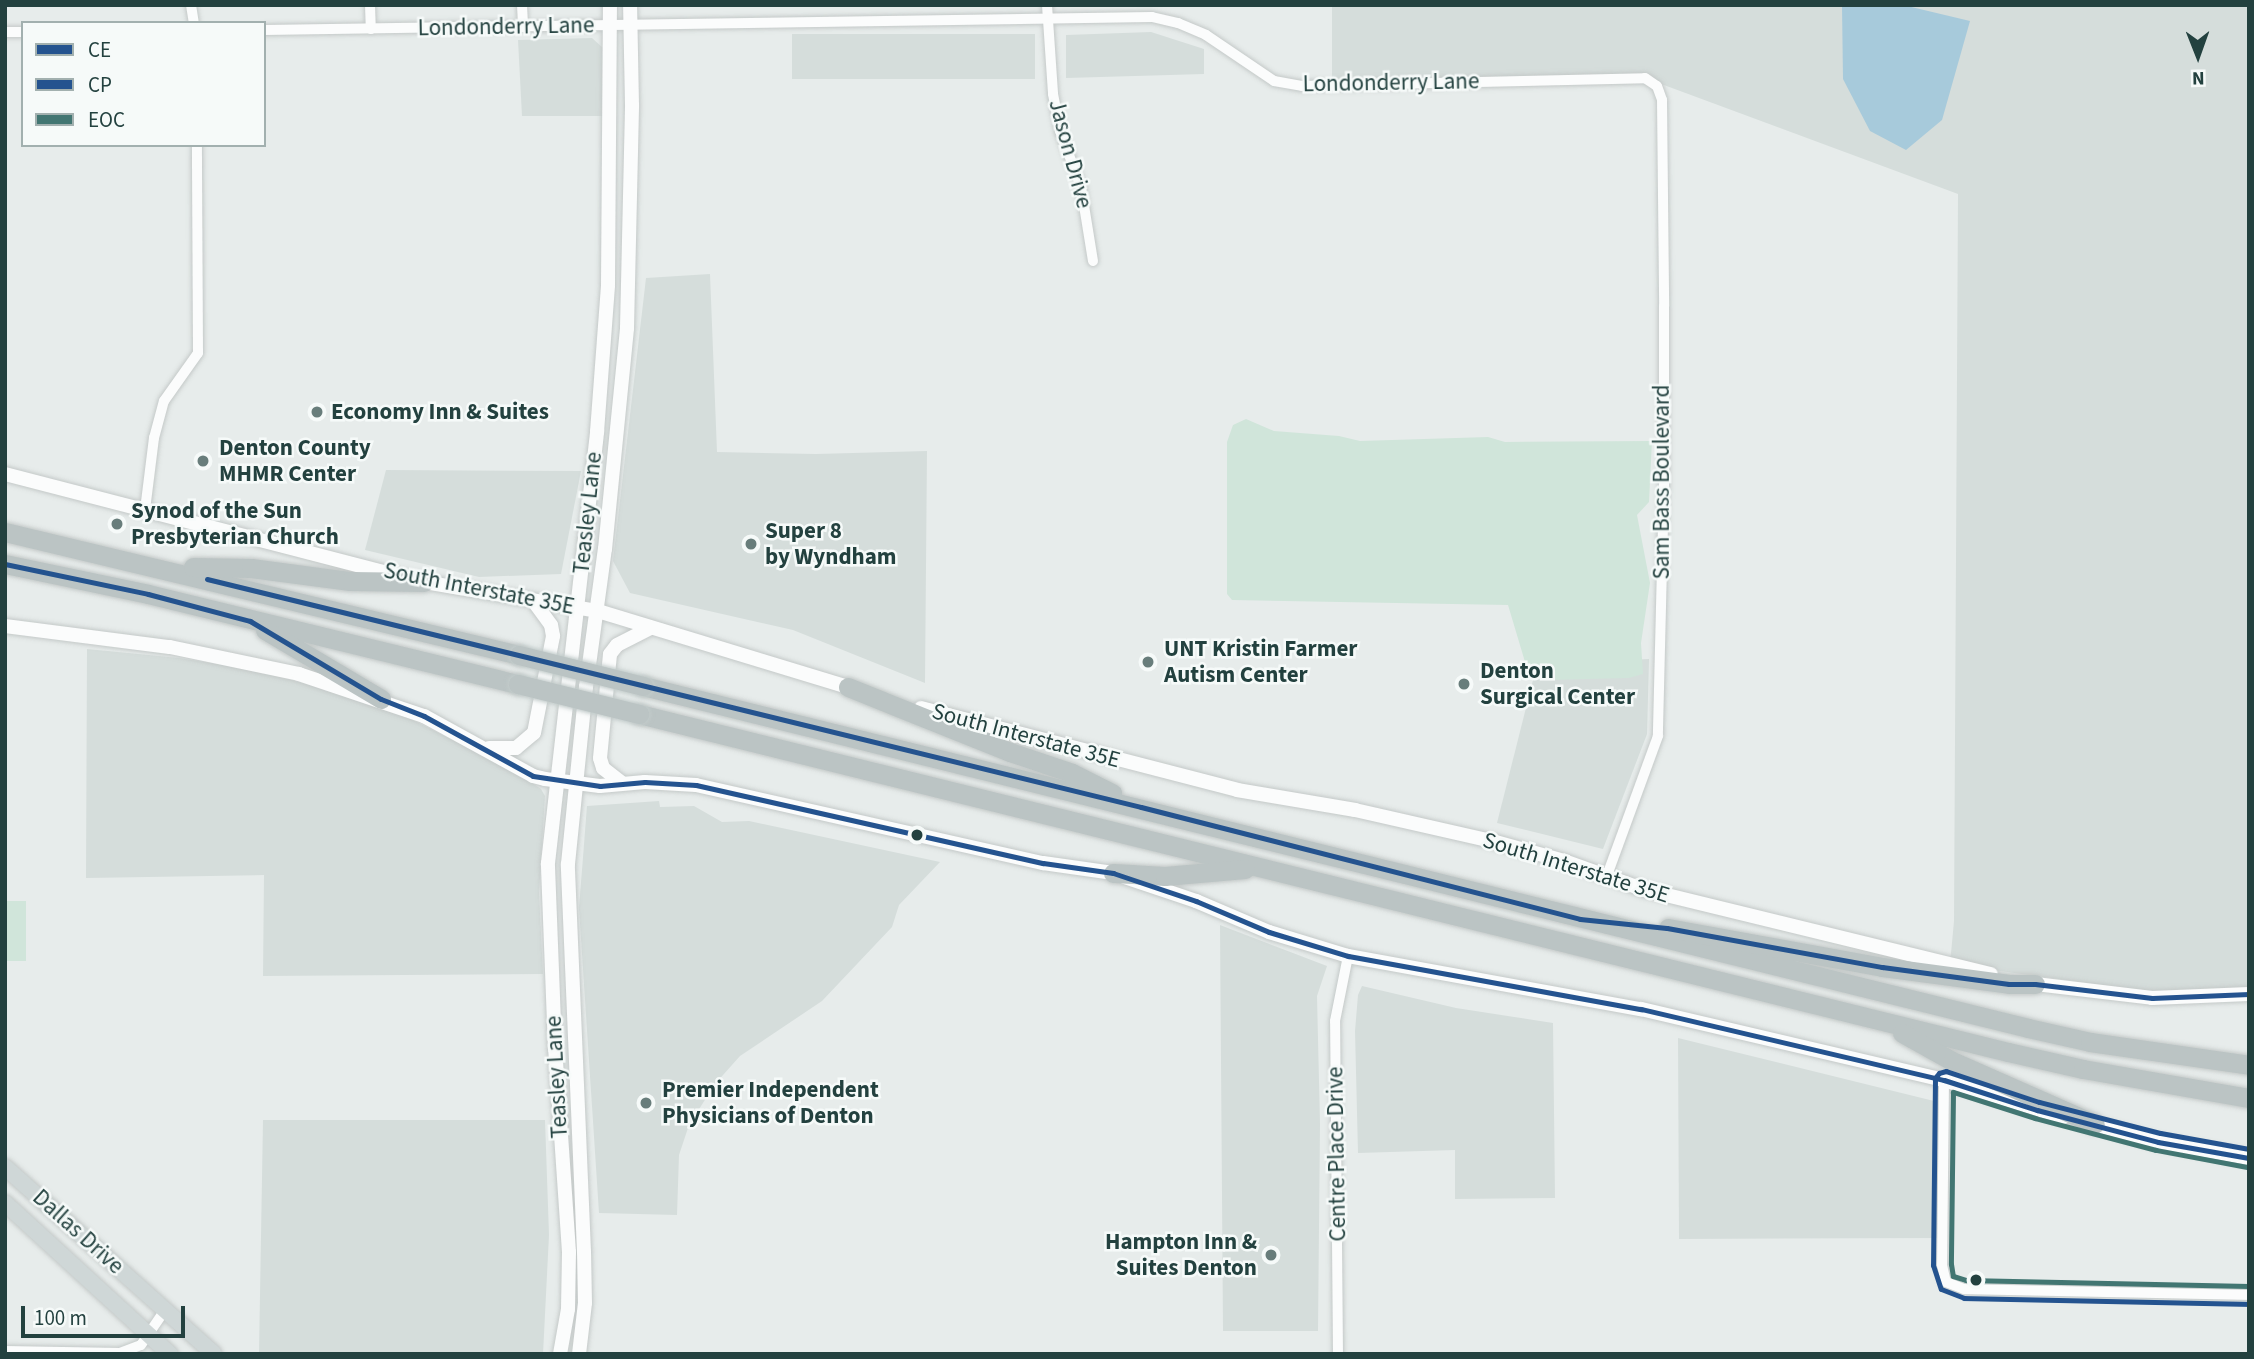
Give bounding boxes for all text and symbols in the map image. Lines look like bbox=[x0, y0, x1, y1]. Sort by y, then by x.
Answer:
street label: Londonderry Lane bbox=[417, 12, 595, 42]
legend bbox=[21, 21, 266, 147]
north arrow bbox=[2163, 21, 2233, 91]
text: CE bbox=[88, 35, 111, 65]
text: N bbox=[2192, 64, 2205, 91]
street label: Londonderry Lane bbox=[1302, 68, 1480, 98]
text: CP bbox=[88, 70, 112, 100]
street label: Jason Drive bbox=[1042, 96, 1098, 212]
text: EOC bbox=[88, 105, 125, 135]
street label: Sam Bass Boulevard bbox=[1648, 385, 1676, 579]
place label: Economy Inn & Suites bbox=[331, 398, 549, 426]
marker: Economy Inn & Suites bbox=[309, 404, 325, 420]
place label: Denton County MHMR Center bbox=[219, 434, 371, 488]
marker: Denton County MHMR Center bbox=[193, 451, 213, 471]
street label: Teasley Lane bbox=[568, 451, 608, 575]
place label: Synod of the Sun Presbyterian Church bbox=[131, 497, 339, 551]
marker: Synod of the Sun Presbyterian Church bbox=[109, 516, 125, 532]
place label: Super 8 by Wyndham bbox=[765, 517, 897, 571]
marker: Super 8 by Wyndham bbox=[743, 536, 759, 552]
street label: South Interstate 35E bbox=[381, 557, 577, 621]
place label: UNT Kristin Farmer Autism Center bbox=[1164, 635, 1357, 689]
marker: UNT Kristin Farmer Autism Center bbox=[1138, 652, 1158, 672]
place label: Denton Surgical Center bbox=[1480, 657, 1635, 711]
marker: Denton Surgical Center bbox=[1454, 674, 1474, 694]
street label: South Interstate 35E bbox=[929, 698, 1123, 774]
street label: South Interstate 35E bbox=[1479, 826, 1673, 910]
unlabelled marker bbox=[910, 828, 924, 842]
street label: Teasley Lane bbox=[540, 1015, 574, 1139]
street label: Centre Place Drive bbox=[1322, 1066, 1352, 1242]
place label: Premier Independent Physicians of Denton bbox=[662, 1076, 879, 1130]
marker: Premier Independent Physicians of Denton bbox=[636, 1093, 656, 1113]
street label: Dallas Drive bbox=[27, 1184, 129, 1280]
place label: Hampton Inn & Suites Denton bbox=[1105, 1228, 1257, 1282]
marker: Hampton Inn & Suites Denton bbox=[1263, 1247, 1279, 1263]
unlabelled marker bbox=[1969, 1273, 1983, 1287]
scale bar bbox=[24, 1292, 189, 1336]
text: 100 m bbox=[34, 1303, 87, 1333]

